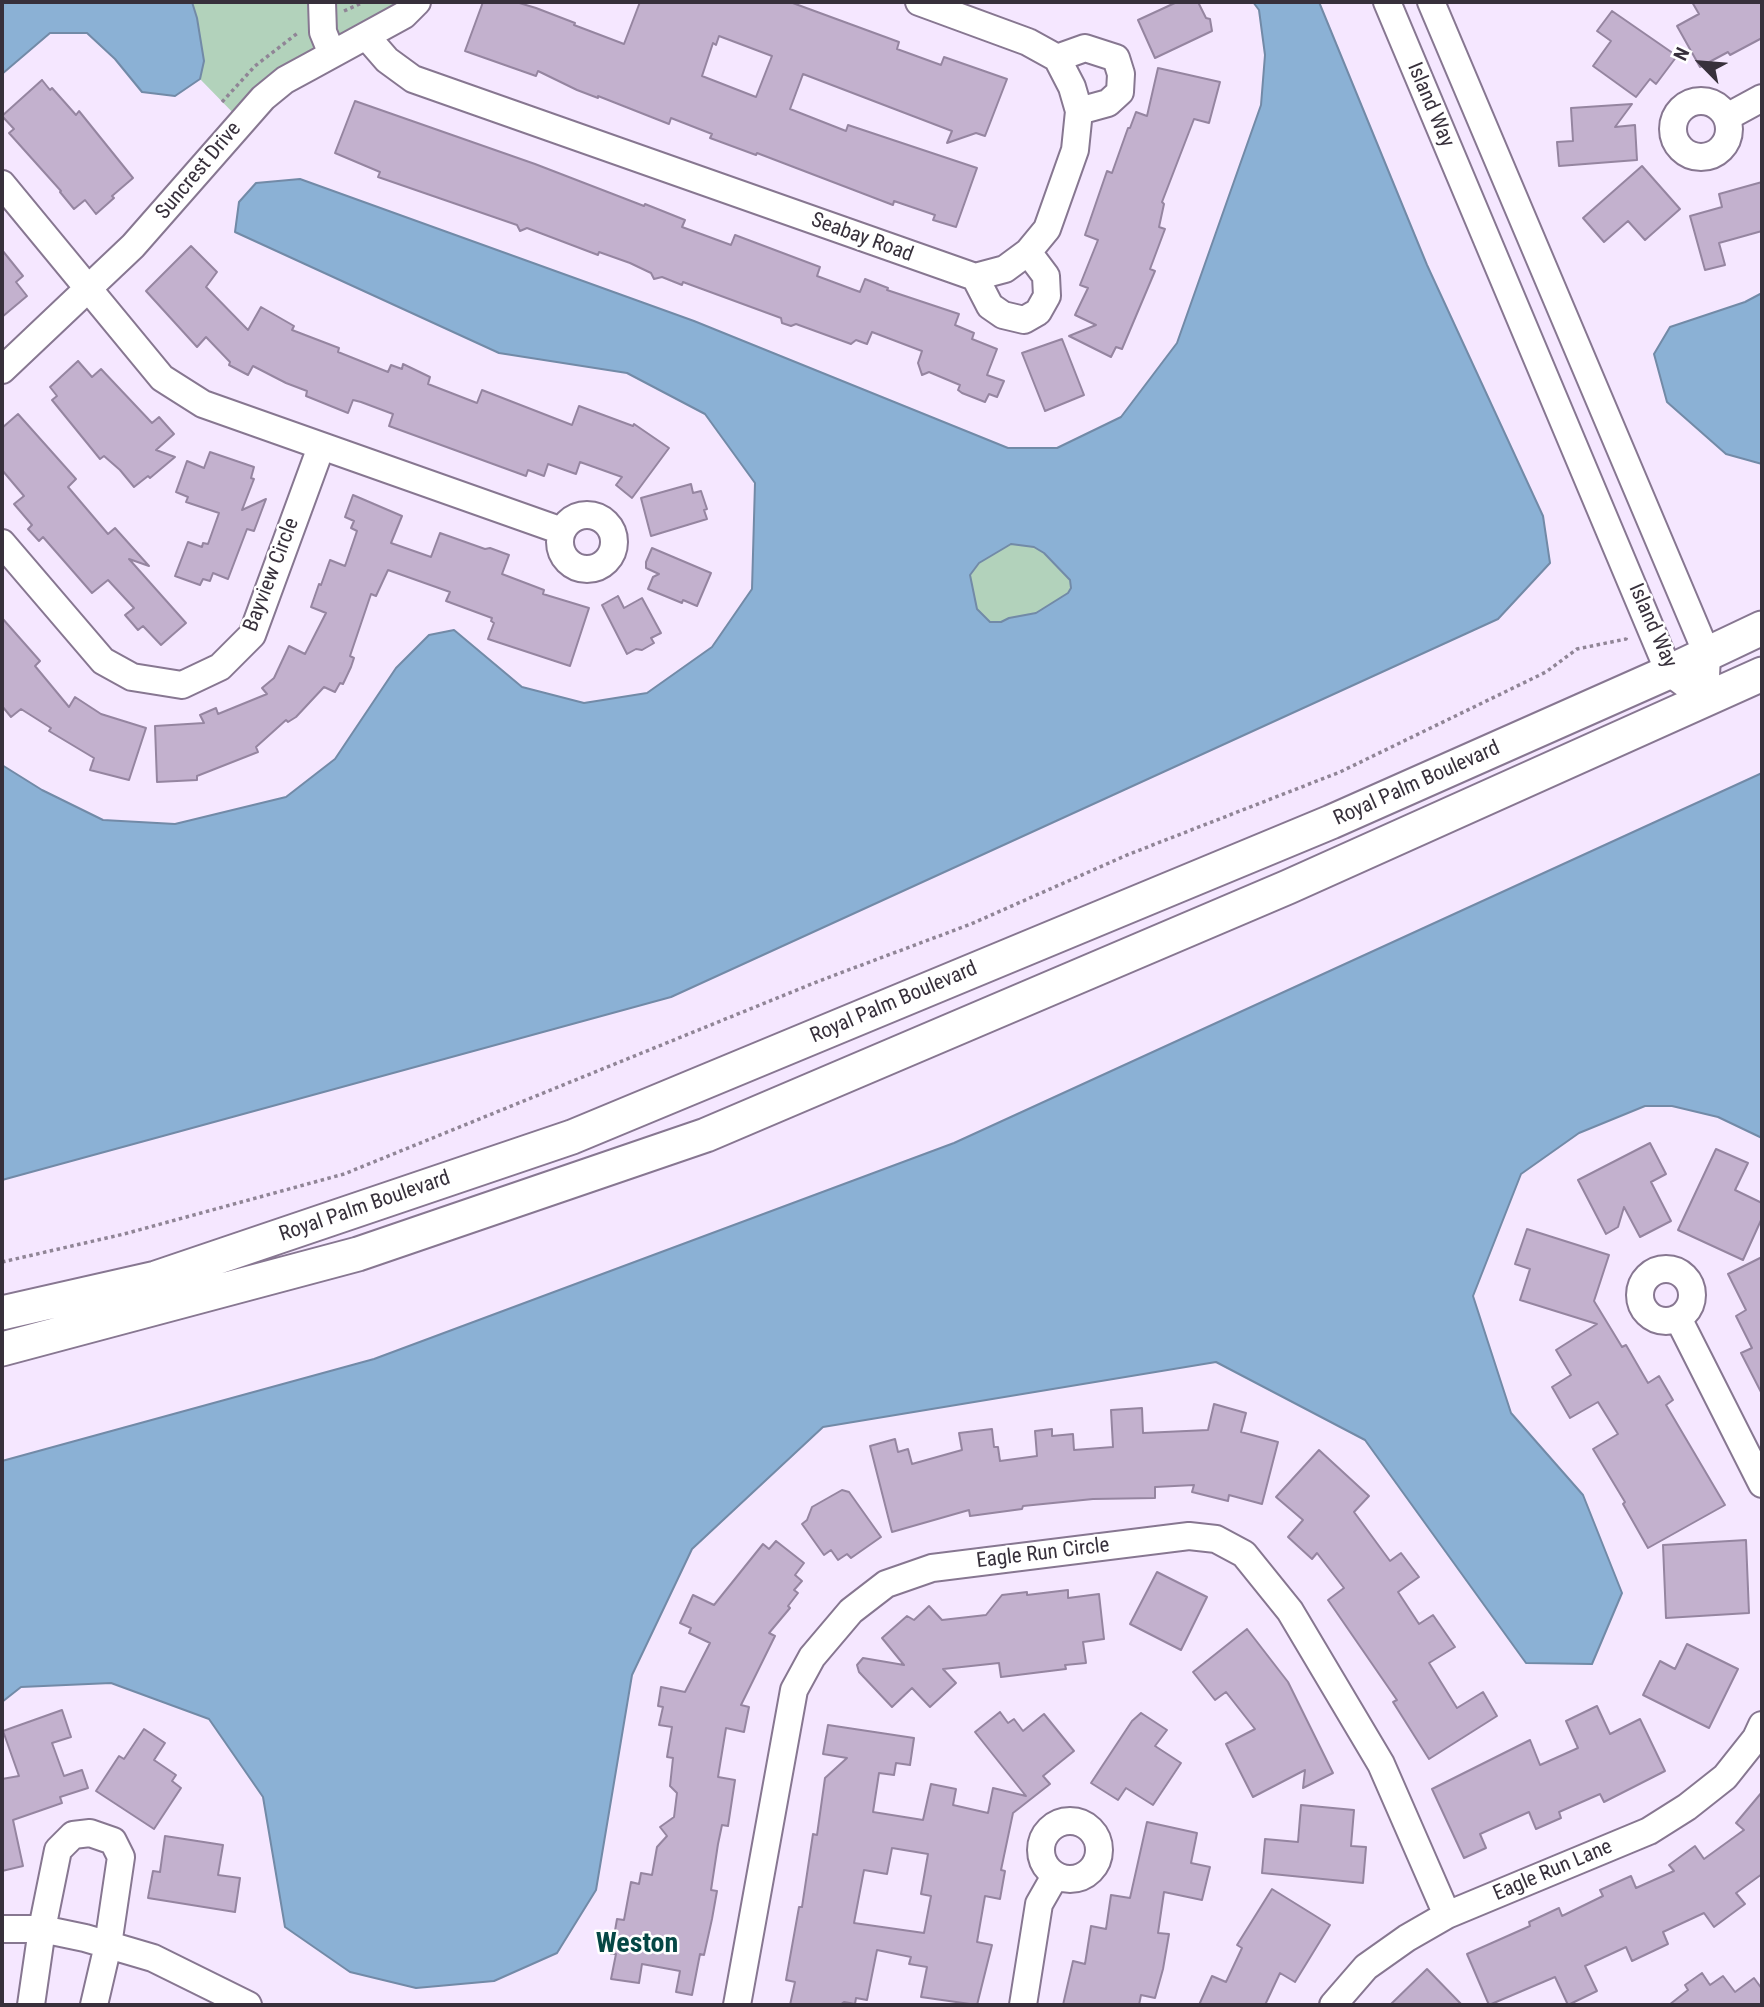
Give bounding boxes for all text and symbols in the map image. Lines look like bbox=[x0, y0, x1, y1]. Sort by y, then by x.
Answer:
north arrow bbox=[1666, 28, 1736, 98]
text: N bbox=[1669, 44, 1694, 64]
street label: Island Way bbox=[1401, 59, 1459, 151]
street label: Suncrest Drive bbox=[151, 117, 247, 225]
street label: Seabay Road bbox=[808, 208, 916, 268]
street label: Bayview Circle bbox=[239, 515, 305, 635]
street label: Island Way bbox=[1622, 580, 1682, 672]
street label: Royal Palm Boulevard bbox=[1330, 736, 1504, 832]
street label: Royal Palm Boulevard bbox=[807, 956, 981, 1050]
street label: Royal Palm Boulevard bbox=[276, 1166, 454, 1248]
street label: Eagle Run Circle bbox=[975, 1533, 1111, 1575]
street label: Eagle Run Lane bbox=[1490, 1835, 1616, 1907]
district label: Weston bbox=[596, 1928, 678, 1962]

